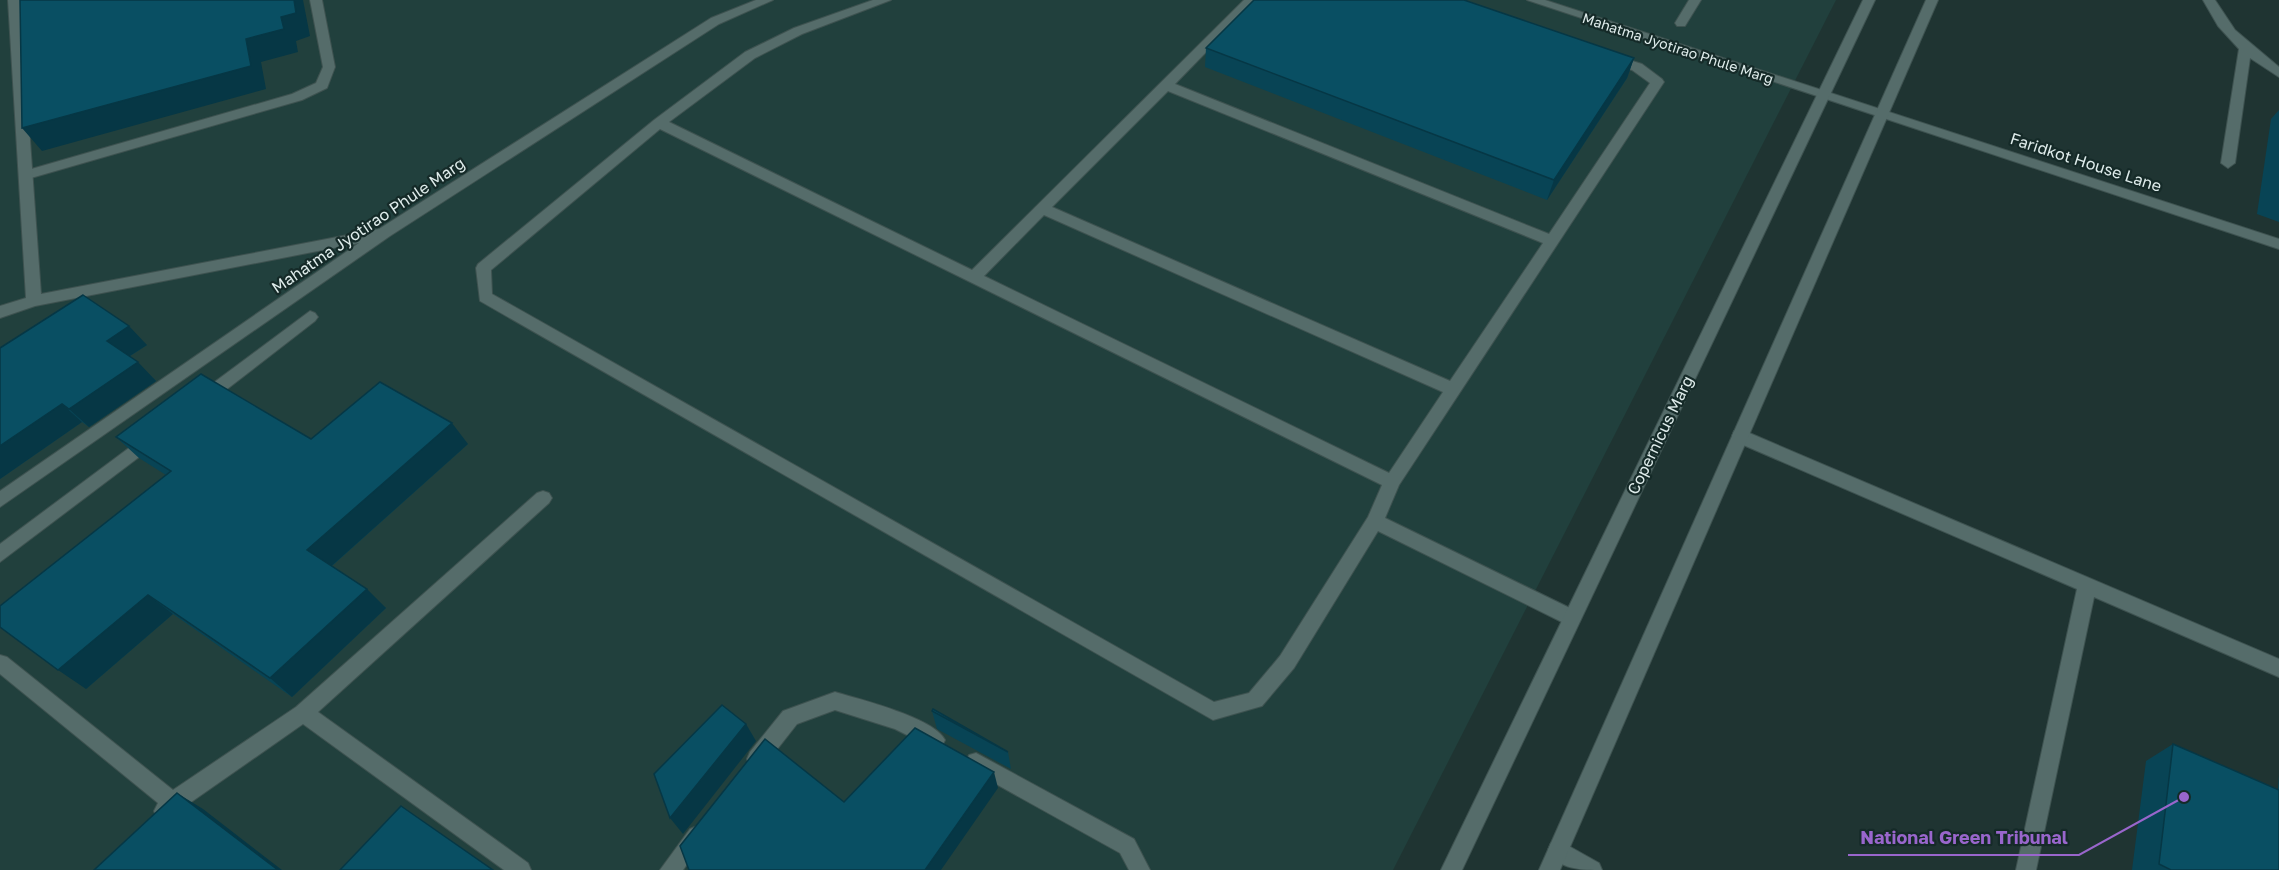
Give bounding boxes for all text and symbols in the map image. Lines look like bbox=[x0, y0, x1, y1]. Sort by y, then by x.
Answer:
street label: Mahatma Jyotirao Phule Marg bbox=[1580, 9, 1776, 87]
street label: Faridkot House Lane bbox=[2008, 128, 2164, 196]
street label: Mahatma Jyotirao Phule Marg bbox=[268, 153, 468, 297]
street label: Copernicus Marg bbox=[1623, 372, 1697, 498]
callout: National Green Tribunal bbox=[1848, 819, 2079, 855]
text: National Green Tribunal bbox=[1860, 826, 2068, 848]

